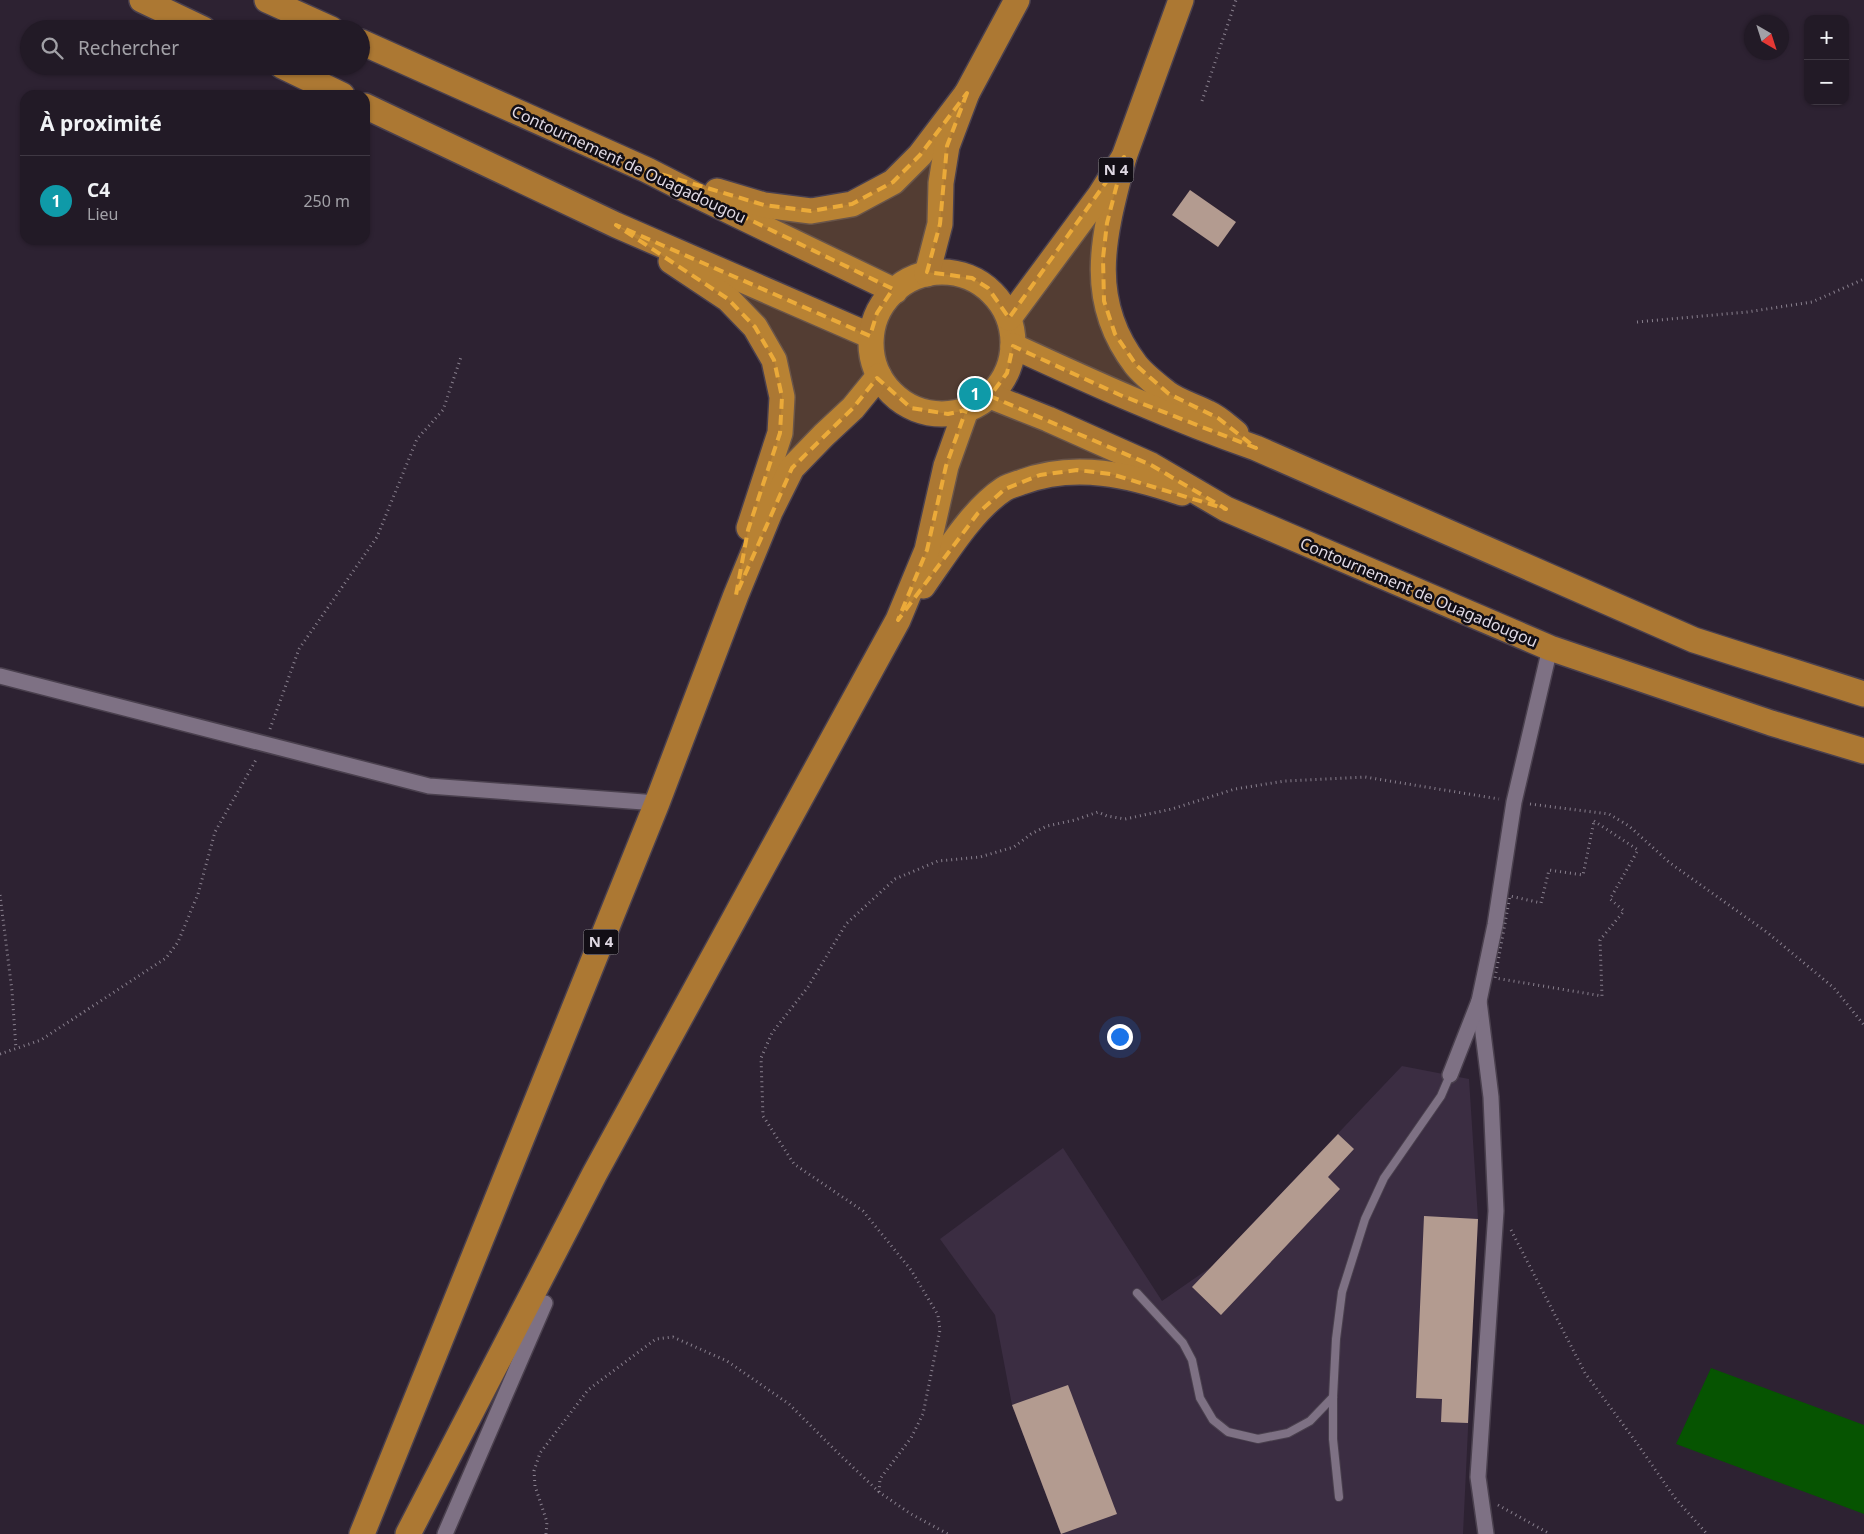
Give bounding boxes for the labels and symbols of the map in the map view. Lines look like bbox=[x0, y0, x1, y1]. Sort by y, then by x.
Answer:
north arrow bbox=[1744, 15, 1789, 60]
street label: Contournement de Ouagadougou bbox=[508, 100, 750, 228]
road number: N 4 bbox=[1098, 158, 1134, 182]
pin: 1 bbox=[959, 375, 991, 413]
street label: Contournement de Ouagadougou bbox=[1297, 532, 1541, 652]
road number: N 4 bbox=[584, 930, 618, 954]
your location bbox=[1107, 1024, 1133, 1050]

